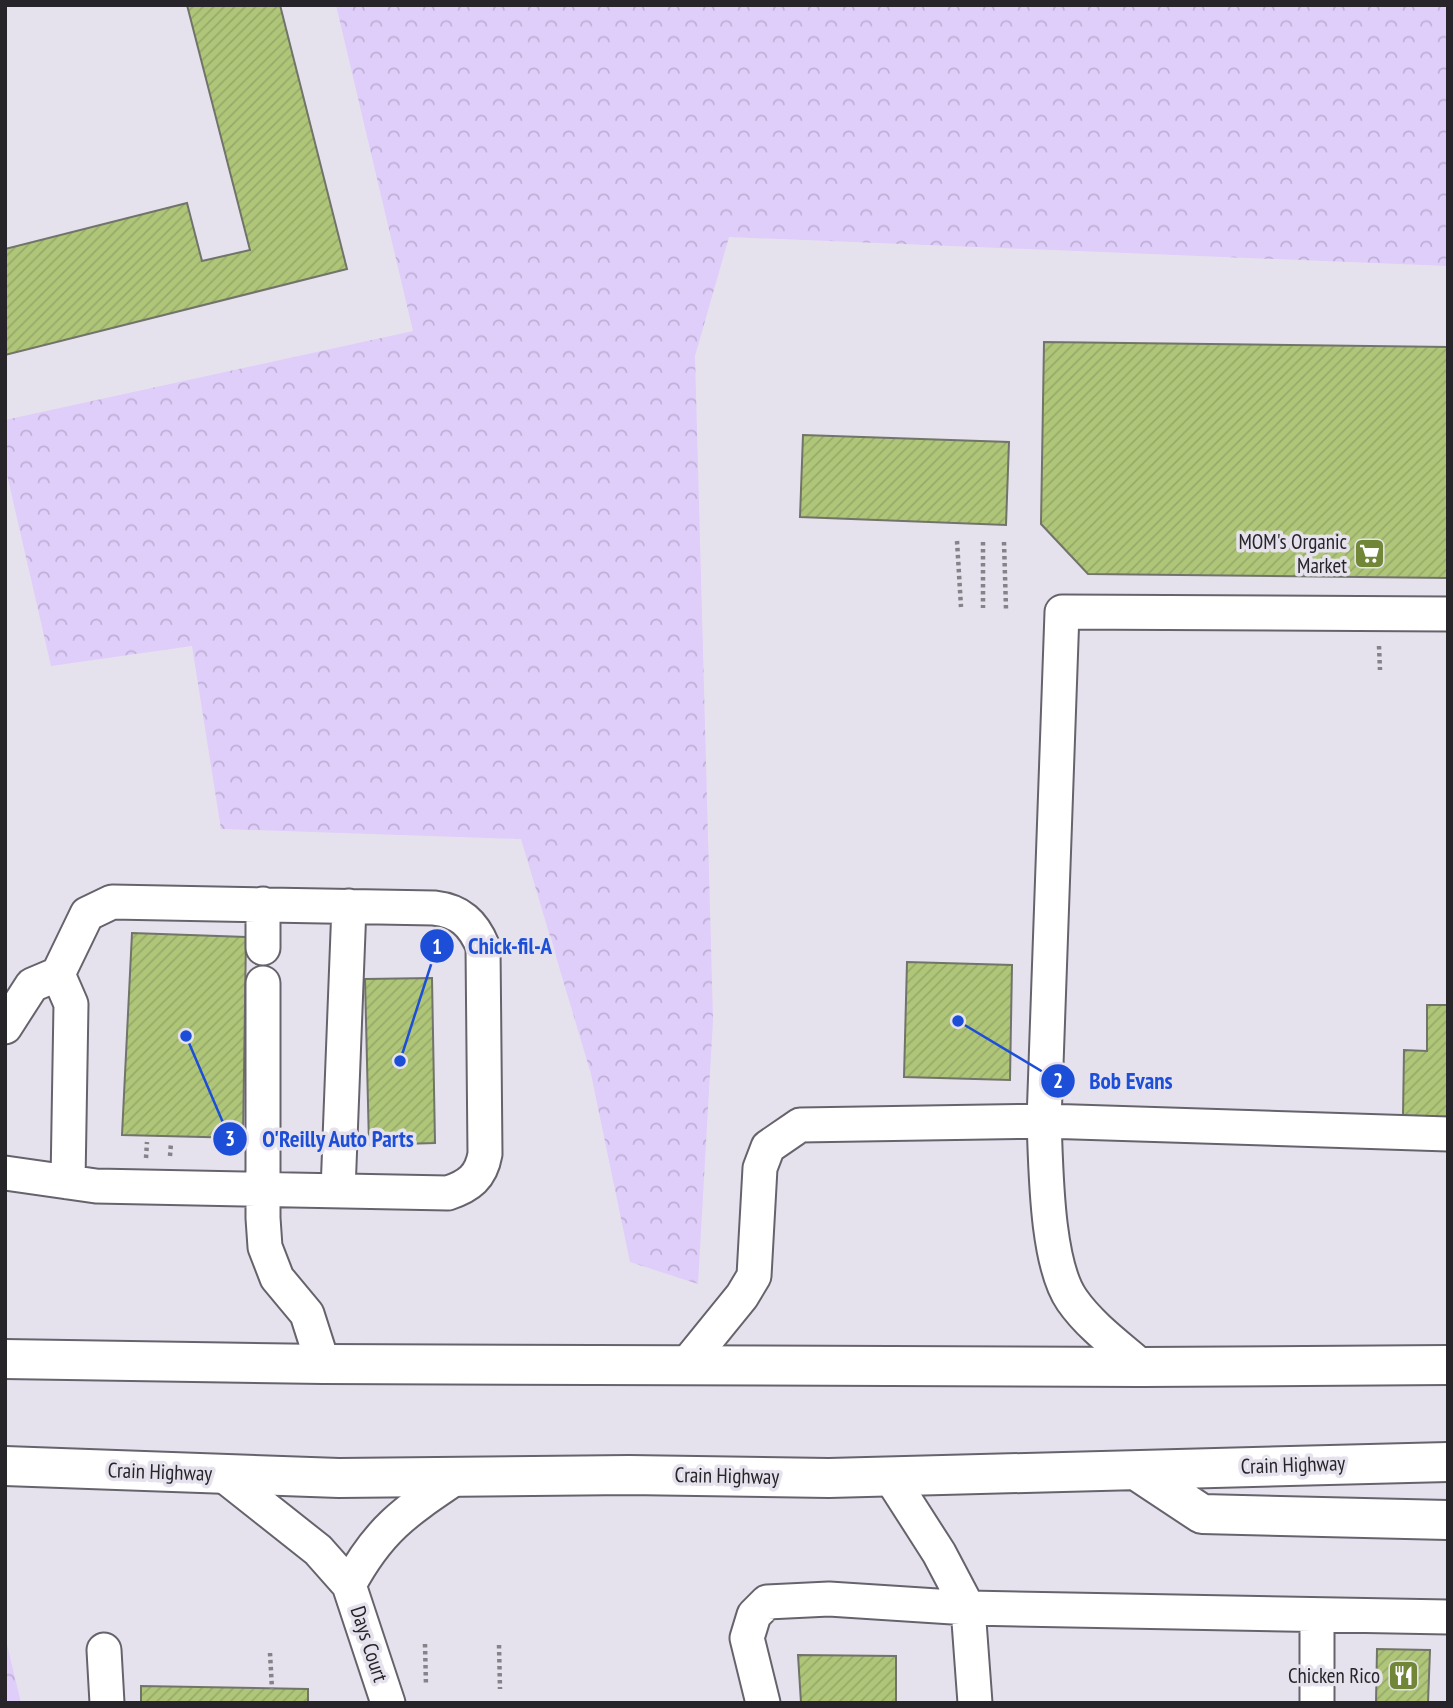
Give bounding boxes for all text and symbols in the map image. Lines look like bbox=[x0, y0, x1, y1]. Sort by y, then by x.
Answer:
place label: MOM's Organic Market bbox=[1238, 528, 1348, 579]
supermarket icon: MOM's Organic Market bbox=[1353, 537, 1387, 571]
callout: Chick-fil-A bbox=[419, 924, 566, 968]
text: Chick-fil-A bbox=[468, 931, 552, 960]
text: 1 bbox=[432, 933, 442, 960]
callout: Bob Evans bbox=[1041, 1059, 1187, 1103]
text: Bob Evans bbox=[1089, 1066, 1173, 1095]
text: 2 bbox=[1053, 1067, 1063, 1094]
callout: O'Reilly Auto Parts bbox=[213, 1117, 429, 1161]
text: O'Reilly Auto Parts bbox=[262, 1124, 414, 1153]
text: 3 bbox=[225, 1125, 235, 1152]
street label: Crain Highway bbox=[1240, 1449, 1346, 1480]
street label: Crain Highway bbox=[107, 1456, 213, 1487]
street label: Crain Highway bbox=[675, 1461, 780, 1490]
street label: Days Court bbox=[345, 1603, 394, 1685]
restaurant icon: Chicken Rico bbox=[1386, 1659, 1420, 1693]
place label: Chicken Rico bbox=[1288, 1662, 1380, 1689]

